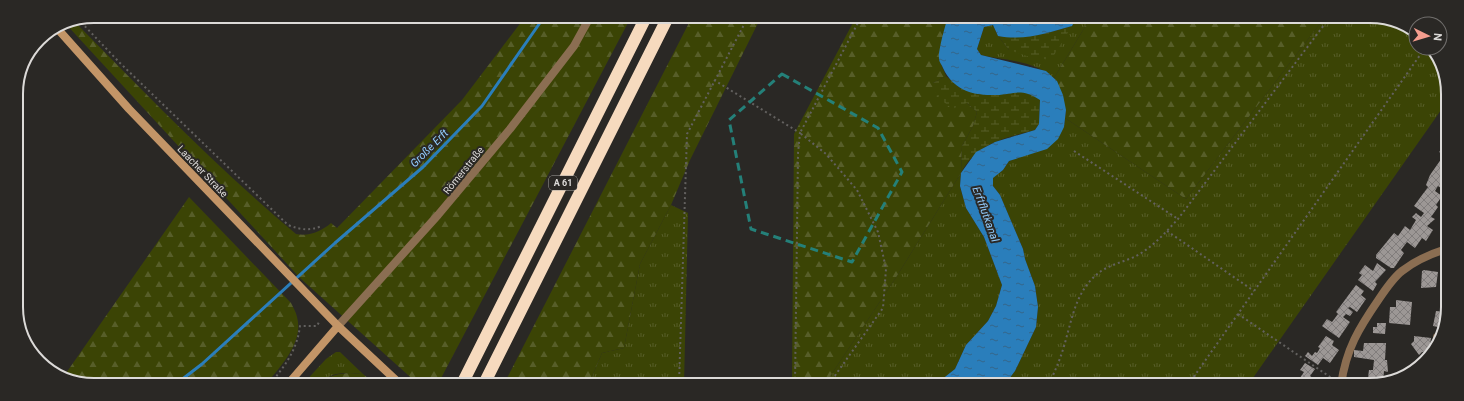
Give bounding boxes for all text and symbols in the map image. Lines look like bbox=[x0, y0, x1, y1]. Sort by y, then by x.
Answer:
north arrow bbox=[1408, 16, 1448, 56]
text: N bbox=[1431, 32, 1444, 41]
water label: Große Erft bbox=[408, 126, 451, 170]
street label: Laacher Straße bbox=[175, 143, 230, 199]
street label: Römerstraße bbox=[441, 144, 486, 196]
road number: A 61 bbox=[549, 176, 577, 190]
water label: Erftflutkanal bbox=[970, 185, 1002, 244]

